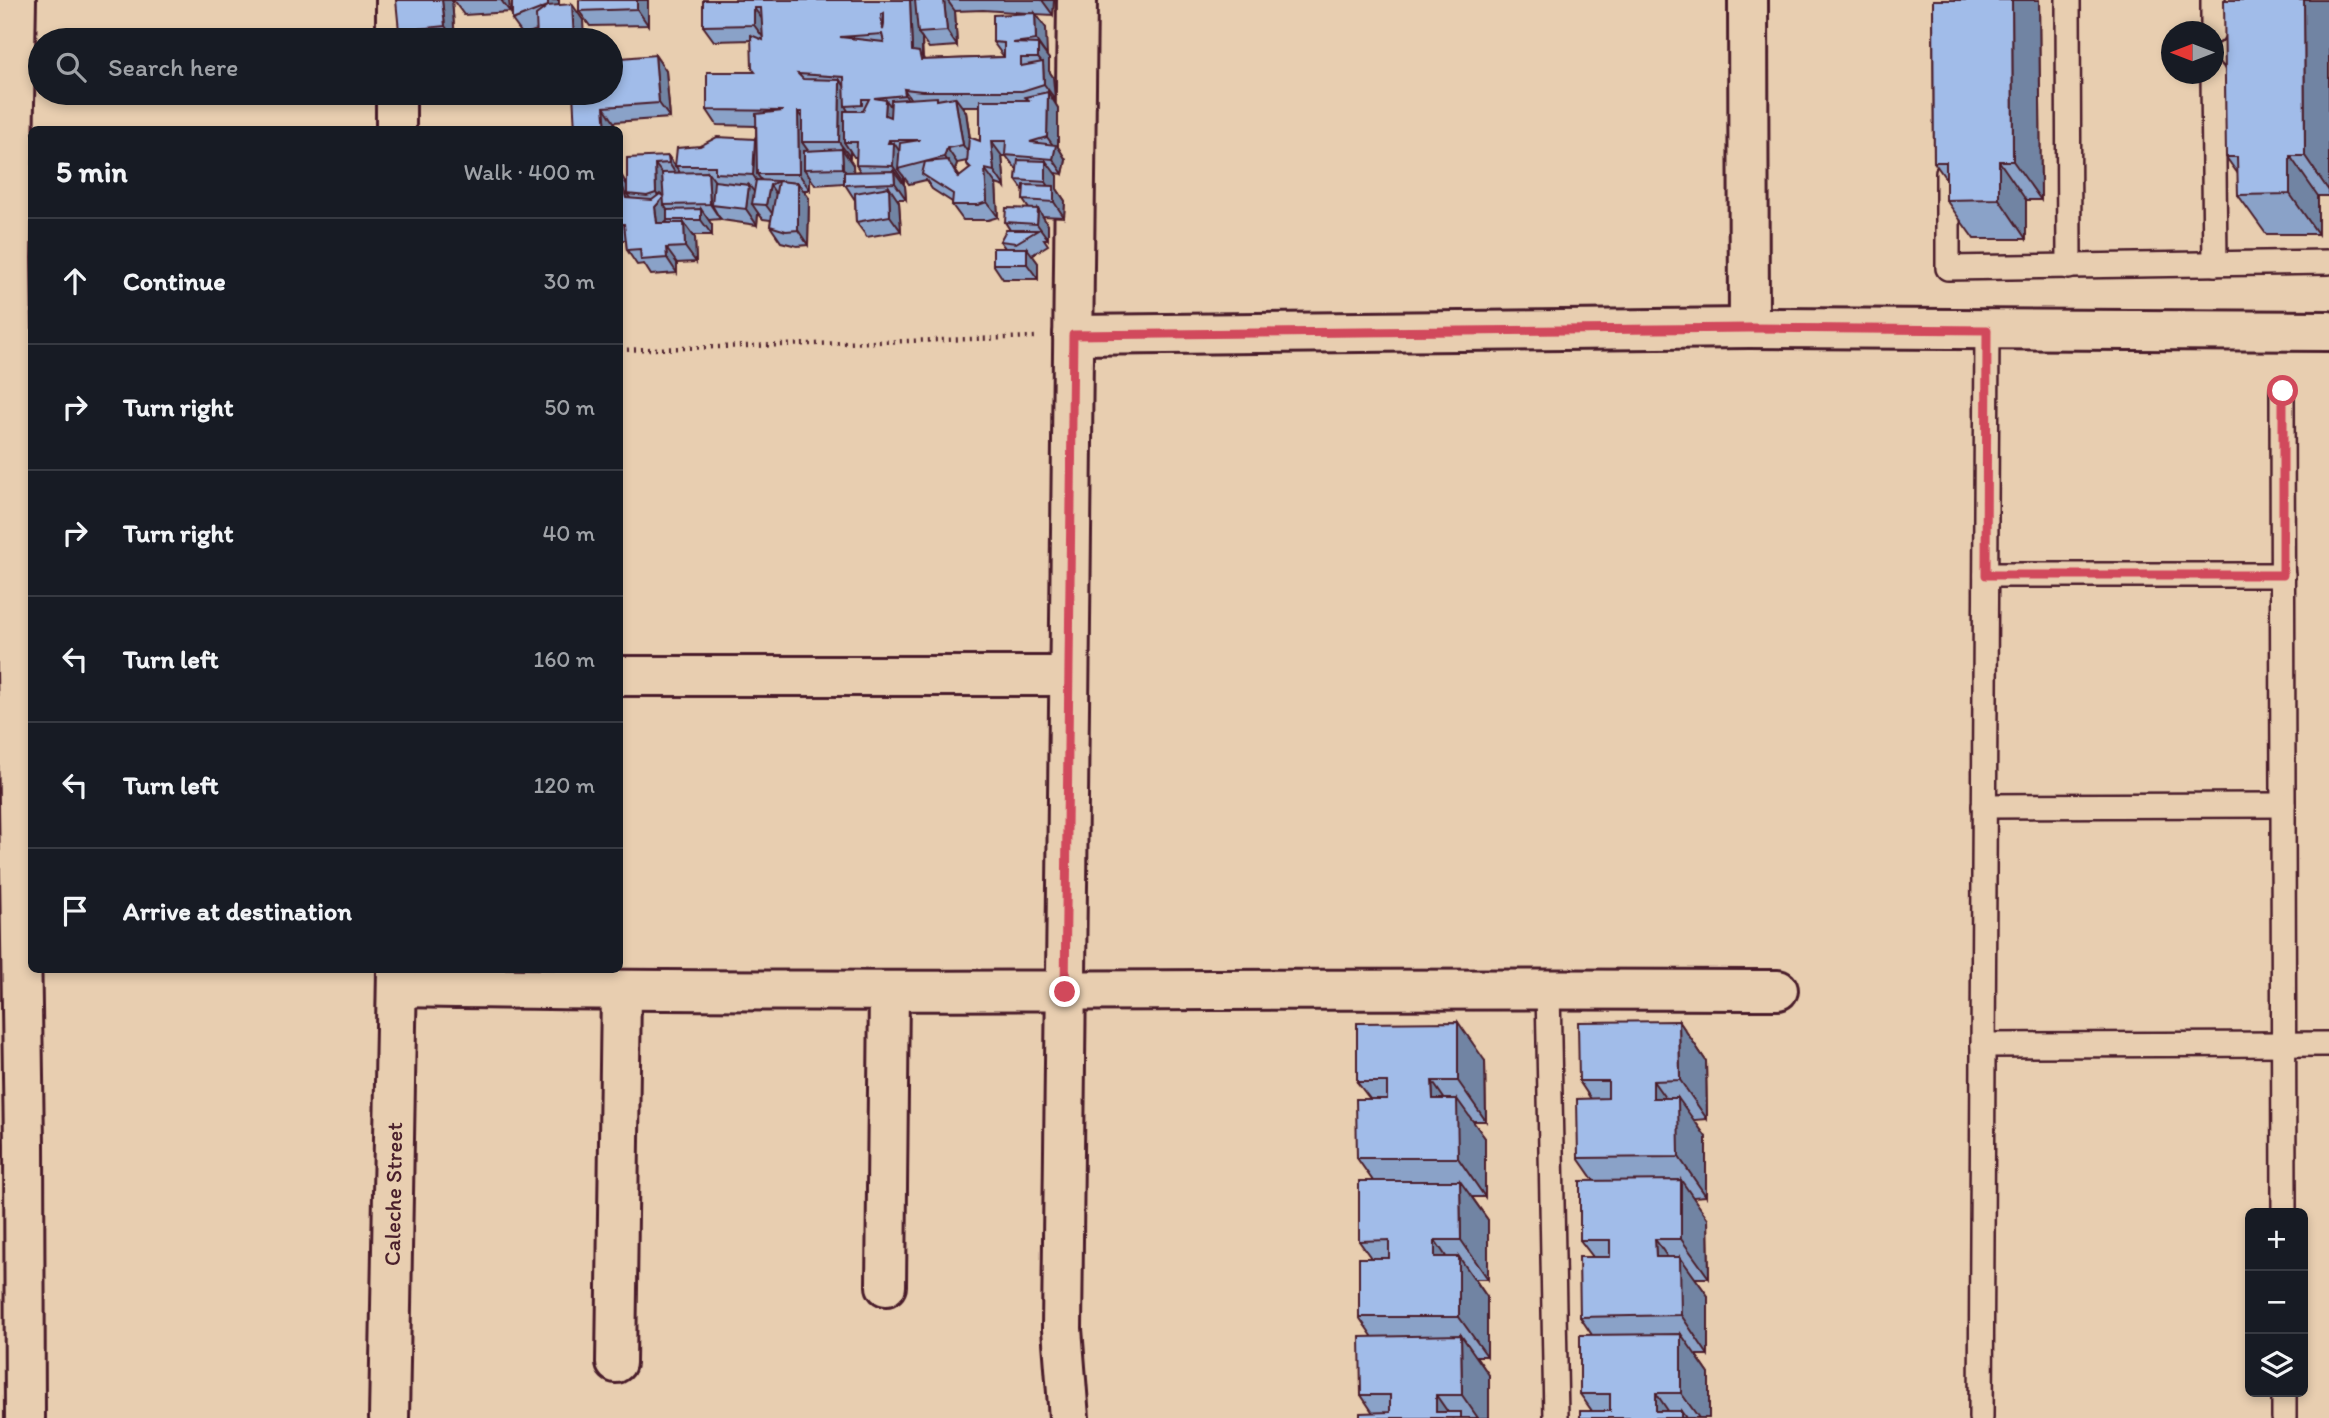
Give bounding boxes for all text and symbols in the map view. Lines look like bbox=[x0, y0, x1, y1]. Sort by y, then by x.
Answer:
north arrow bbox=[2161, 21, 2224, 84]
search box bbox=[28, 28, 623, 105]
icon: search bbox=[52, 48, 90, 86]
text: Search here bbox=[108, 51, 238, 83]
text: 5 min bbox=[56, 153, 127, 190]
text: Walk · 400 m bbox=[463, 158, 595, 186]
icon: ahead bbox=[56, 262, 94, 300]
text: Continue bbox=[123, 265, 226, 297]
text: 30 m bbox=[544, 267, 595, 295]
route start bbox=[2267, 375, 2298, 406]
icon: right bbox=[56, 388, 94, 426]
text: Turn right bbox=[123, 391, 234, 423]
text: 50 m bbox=[544, 393, 595, 421]
icon: right bbox=[56, 514, 94, 552]
text: Turn right bbox=[123, 517, 234, 549]
text: 40 m bbox=[542, 519, 595, 547]
icon: left bbox=[56, 640, 94, 678]
text: Turn left bbox=[123, 643, 219, 675]
text: 160 m bbox=[533, 645, 595, 673]
icon: left bbox=[56, 766, 94, 804]
text: Turn left bbox=[123, 769, 219, 801]
text: 120 m bbox=[534, 771, 595, 799]
icon: arrive bbox=[56, 892, 94, 930]
text: Arrive at destination bbox=[123, 895, 352, 927]
route end bbox=[1049, 976, 1080, 1007]
street label: Caleche Street bbox=[378, 1121, 408, 1266]
map controls bbox=[2245, 1208, 2308, 1397]
button: + bbox=[2245, 1208, 2308, 1271]
button: − bbox=[2245, 1271, 2308, 1334]
button: layers bbox=[2245, 1334, 2308, 1397]

